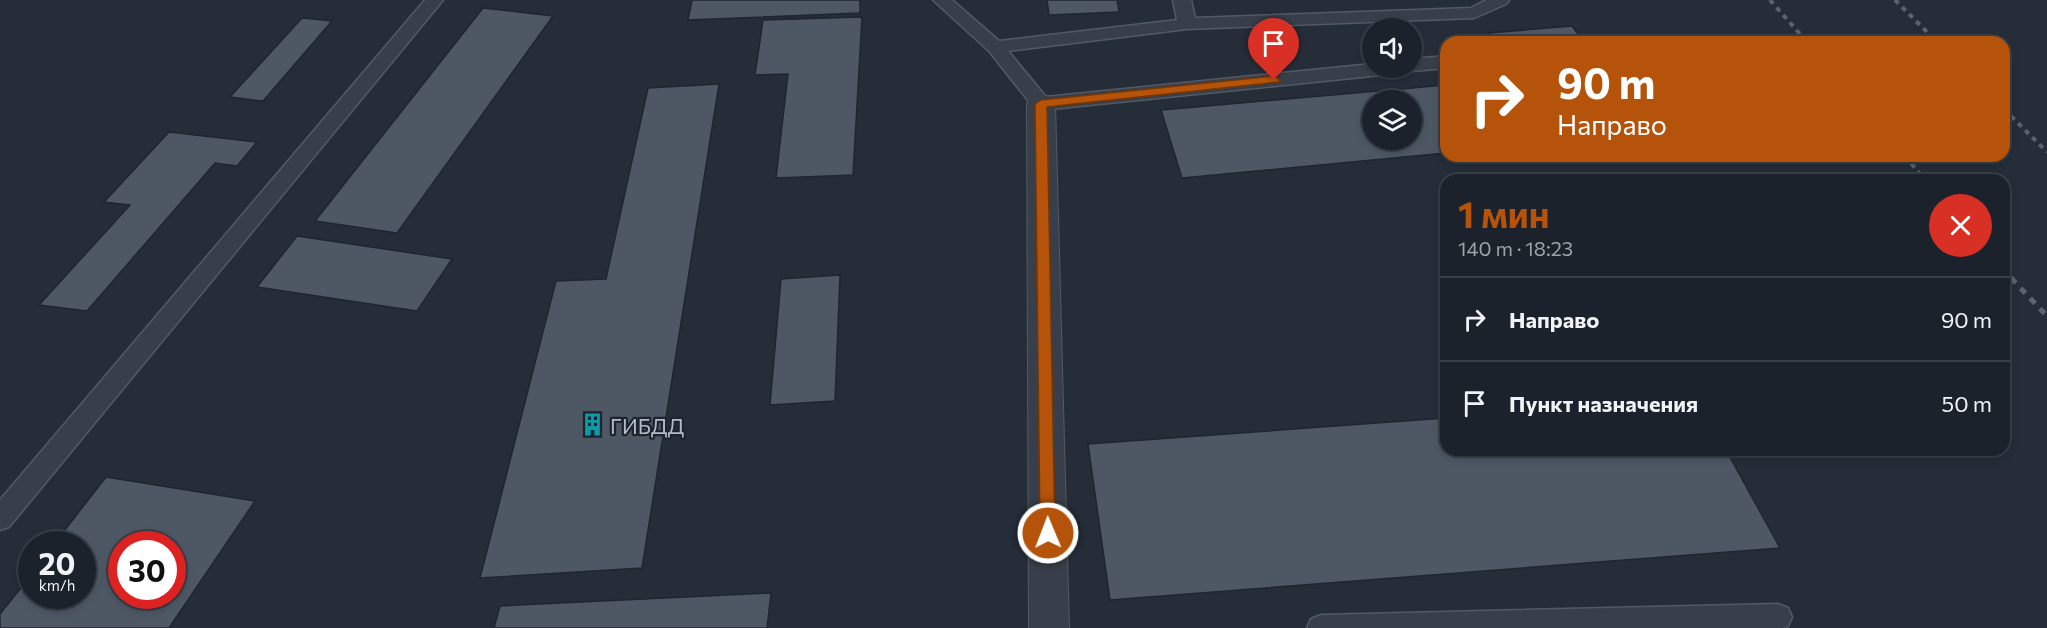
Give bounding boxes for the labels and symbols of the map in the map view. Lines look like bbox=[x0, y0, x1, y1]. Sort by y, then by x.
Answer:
pin bbox=[1248, 18, 1299, 80]
building icon: ГИБДД bbox=[579, 412, 605, 438]
place label: ГИБДД bbox=[610, 413, 684, 438]
position arrow bbox=[1016, 501, 1080, 565]
speed limit sign: 30 bbox=[108, 531, 186, 609]

